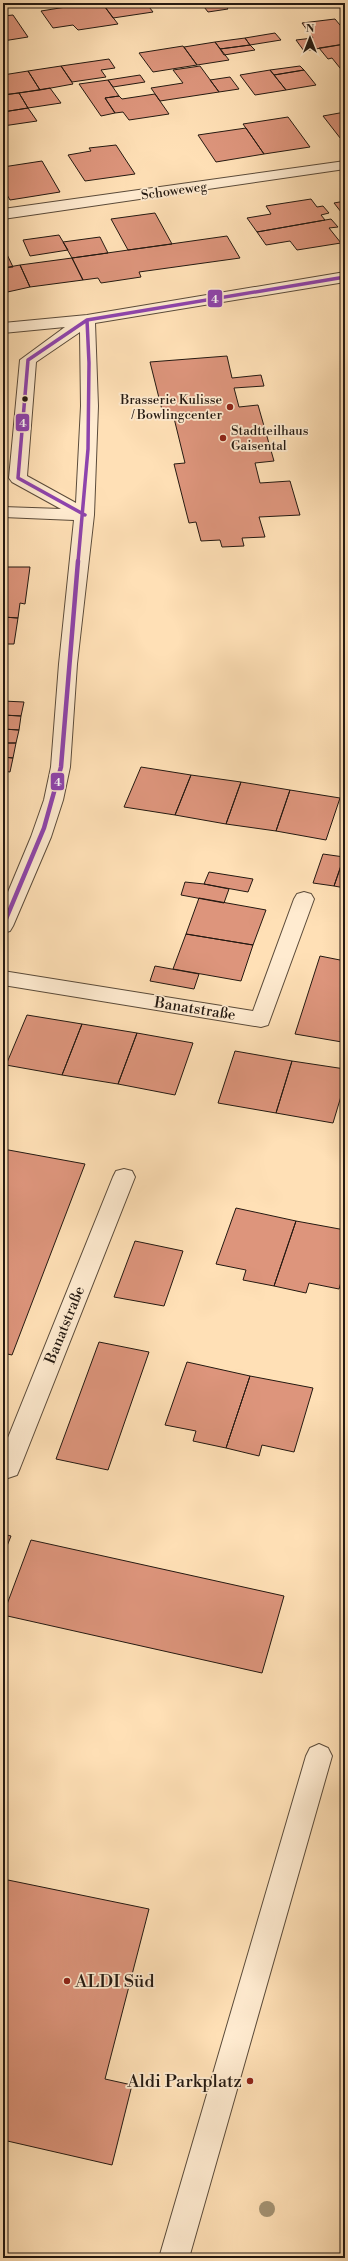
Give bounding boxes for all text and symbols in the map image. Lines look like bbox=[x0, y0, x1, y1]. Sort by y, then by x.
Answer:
north arrow bbox=[290, 18, 330, 58]
text: N bbox=[306, 22, 315, 36]
street label: Schoweweg bbox=[140, 178, 208, 204]
line badge: 4 bbox=[207, 289, 223, 308]
text: 4 bbox=[211, 293, 219, 307]
place label: Brasserie Kulisse / Bowlingcenter bbox=[119, 392, 222, 423]
unlabelled marker bbox=[20, 394, 30, 404]
marker: Brasserie Kulisse / Bowlingcenter bbox=[225, 402, 235, 412]
line badge: 4 bbox=[15, 413, 30, 432]
text: 4 bbox=[19, 417, 27, 431]
place label: Stadtteilhaus Gaisental bbox=[231, 423, 309, 454]
marker: Stadtteilhaus Gaisental bbox=[218, 433, 228, 443]
line badge: 4 bbox=[50, 772, 65, 791]
text: 4 bbox=[54, 776, 62, 790]
street label: Banatstraße bbox=[152, 993, 237, 1025]
street label: Banatstraße bbox=[40, 1283, 89, 1367]
place label: ALDI Süd bbox=[74, 1970, 155, 1993]
marker: ALDI Süd bbox=[62, 1976, 72, 1986]
place label: Aldi Parkplatz bbox=[126, 2070, 242, 2093]
marker: Aldi Parkplatz bbox=[245, 2076, 255, 2086]

